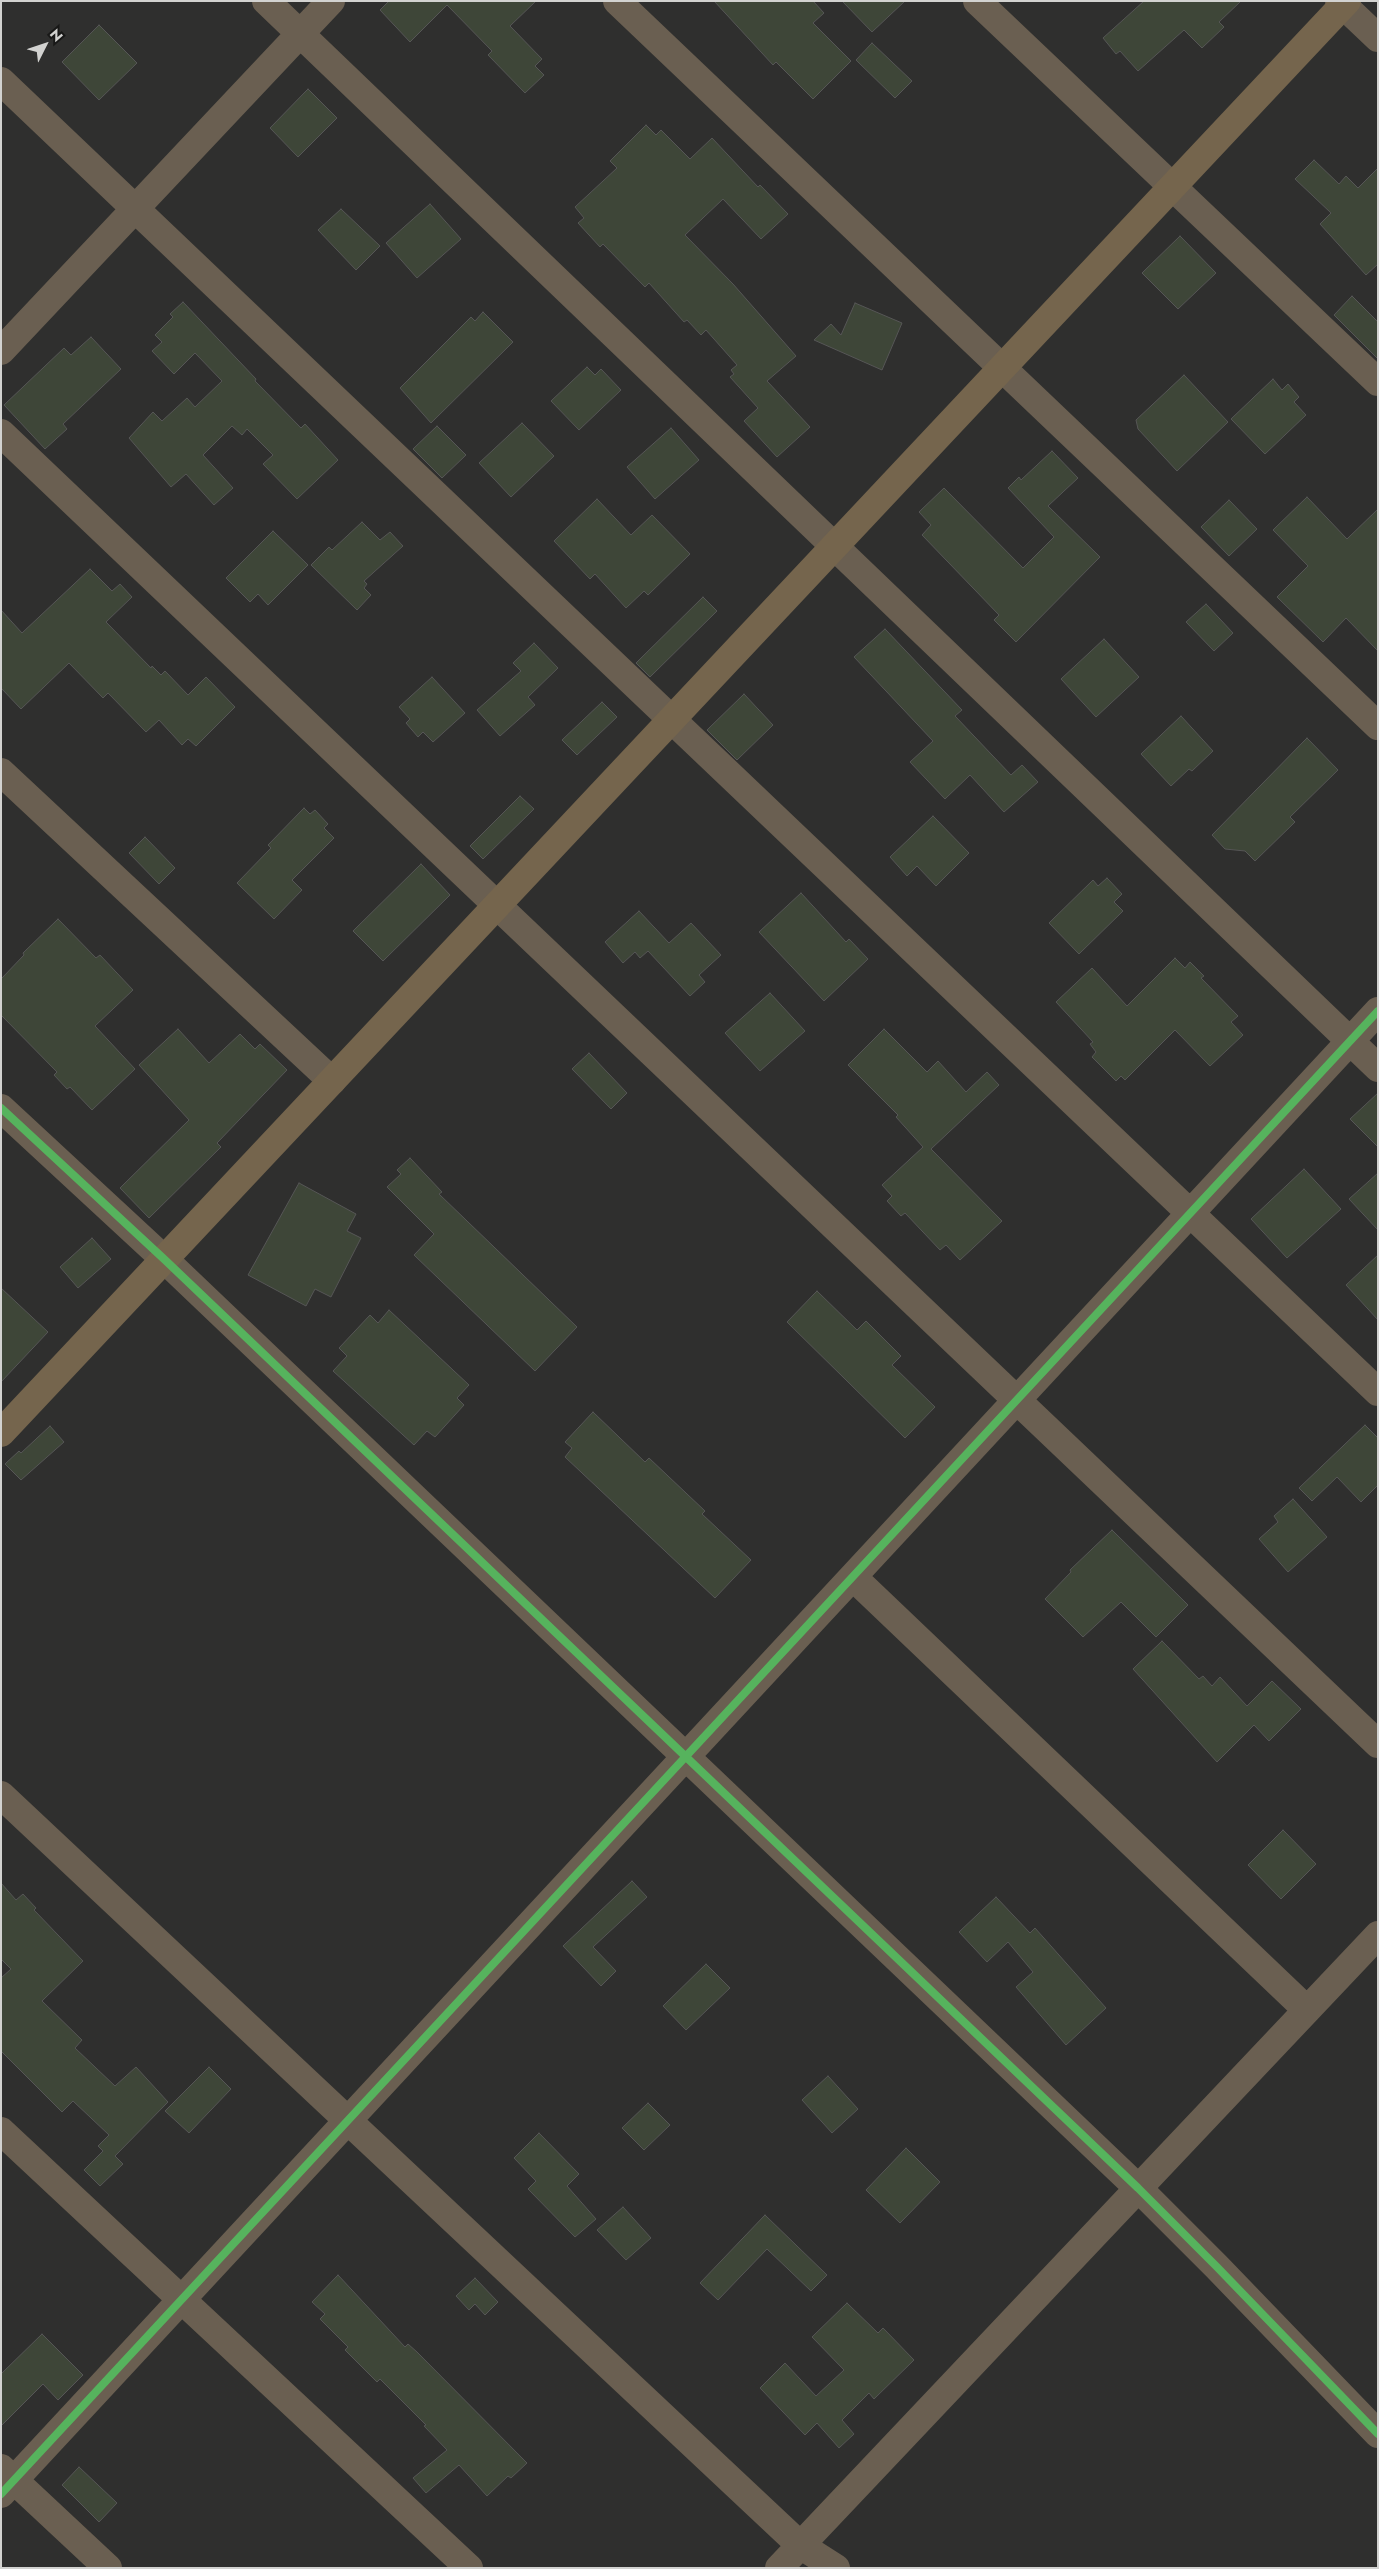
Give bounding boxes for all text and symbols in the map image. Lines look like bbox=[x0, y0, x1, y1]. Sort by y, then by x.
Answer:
north arrow bbox=[20, 20, 70, 70]
text: N bbox=[45, 24, 68, 46]

